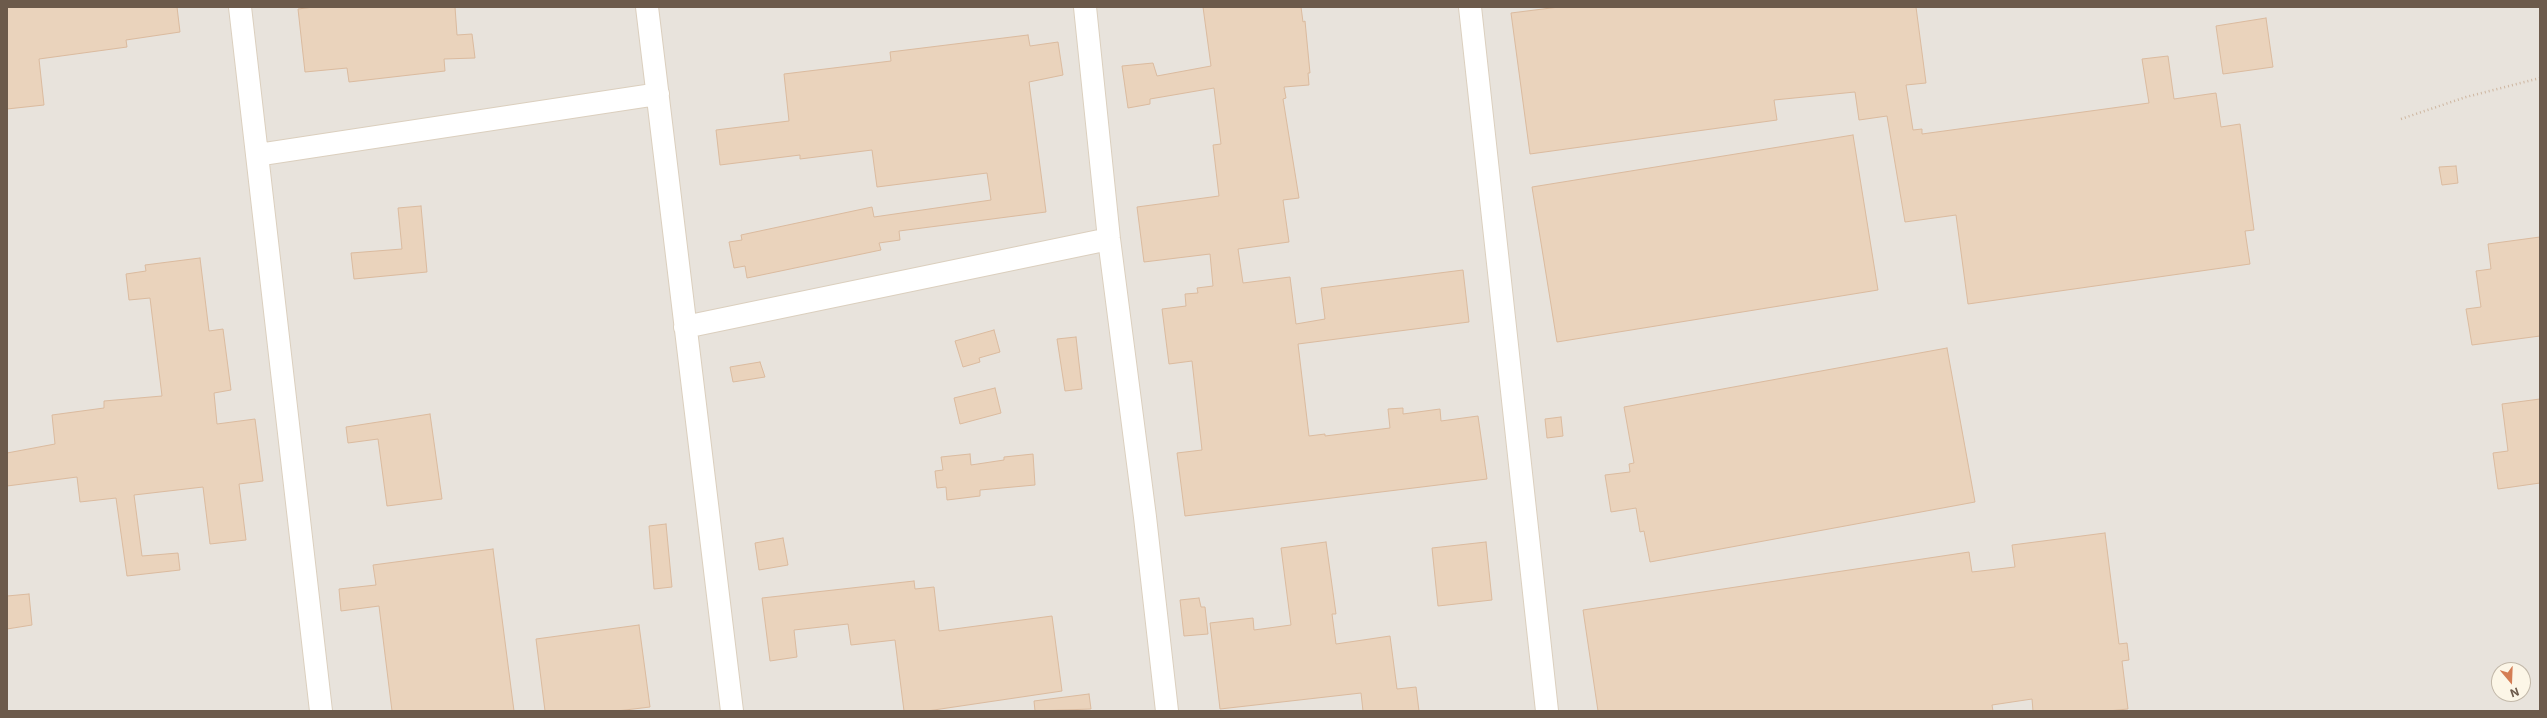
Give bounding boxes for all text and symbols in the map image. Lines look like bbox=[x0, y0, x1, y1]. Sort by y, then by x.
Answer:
north arrow bbox=[2491, 662, 2531, 702]
text: N bbox=[2508, 684, 2521, 700]

